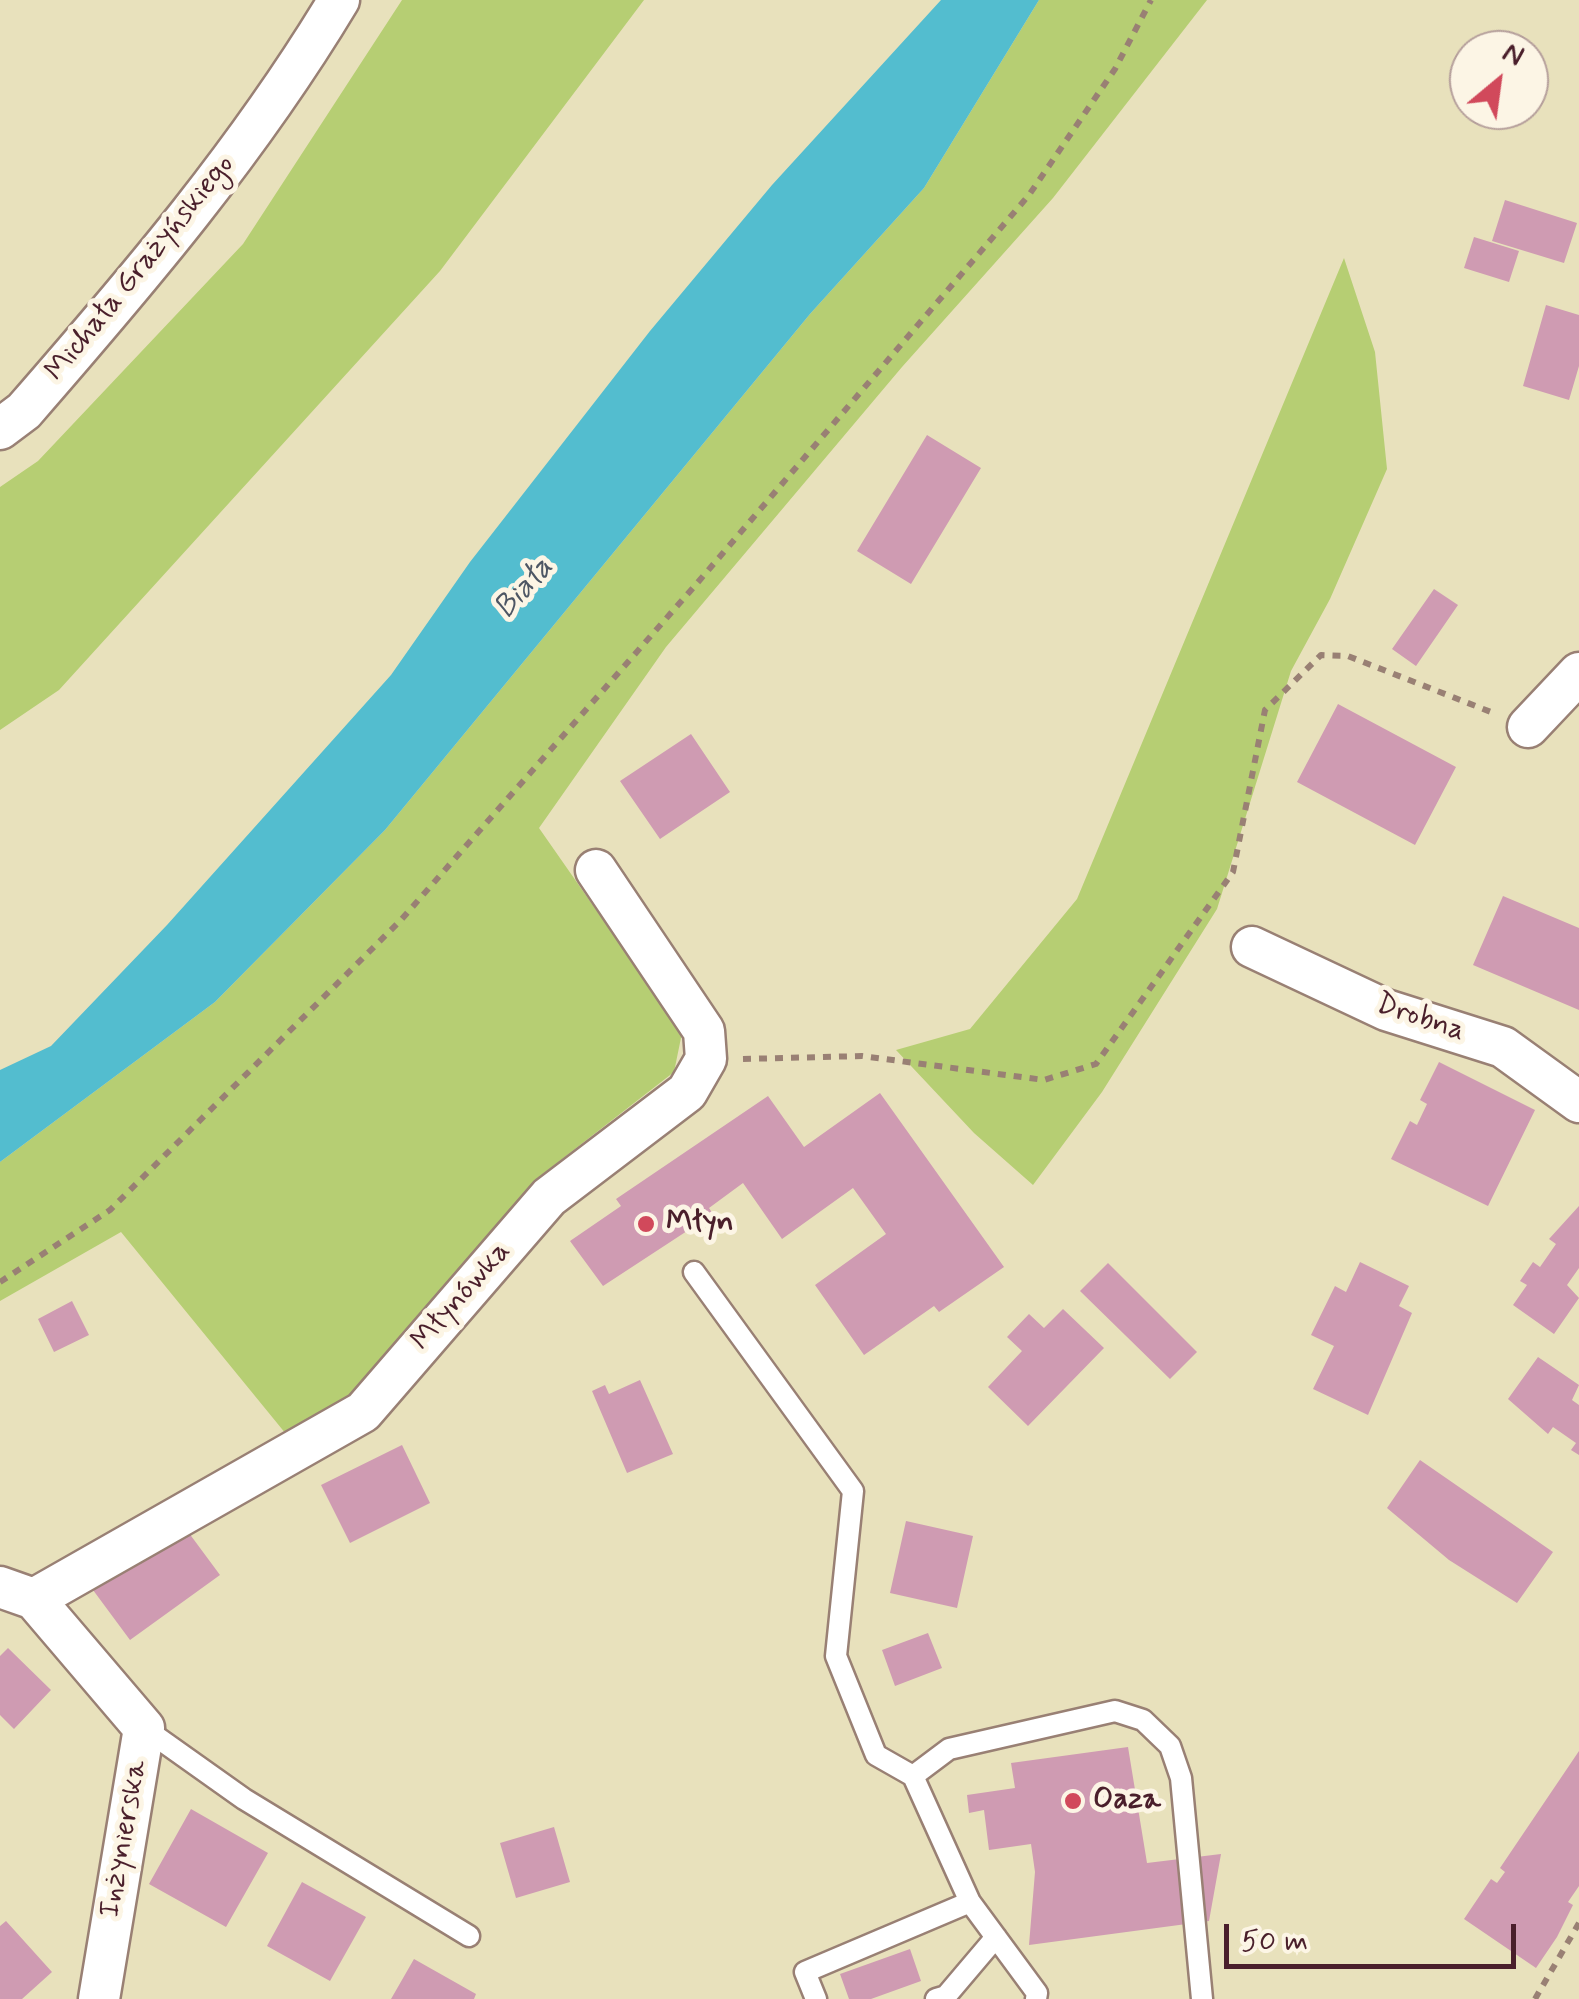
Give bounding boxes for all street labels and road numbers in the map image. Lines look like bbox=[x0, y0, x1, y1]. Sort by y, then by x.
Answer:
street label: Michała Grażyńskiego bbox=[39, 149, 243, 389]
street label: Drobna bbox=[1371, 987, 1469, 1051]
street label: Młynówka bbox=[405, 1235, 519, 1359]
street label: Inżynierska bbox=[93, 1757, 157, 1921]

